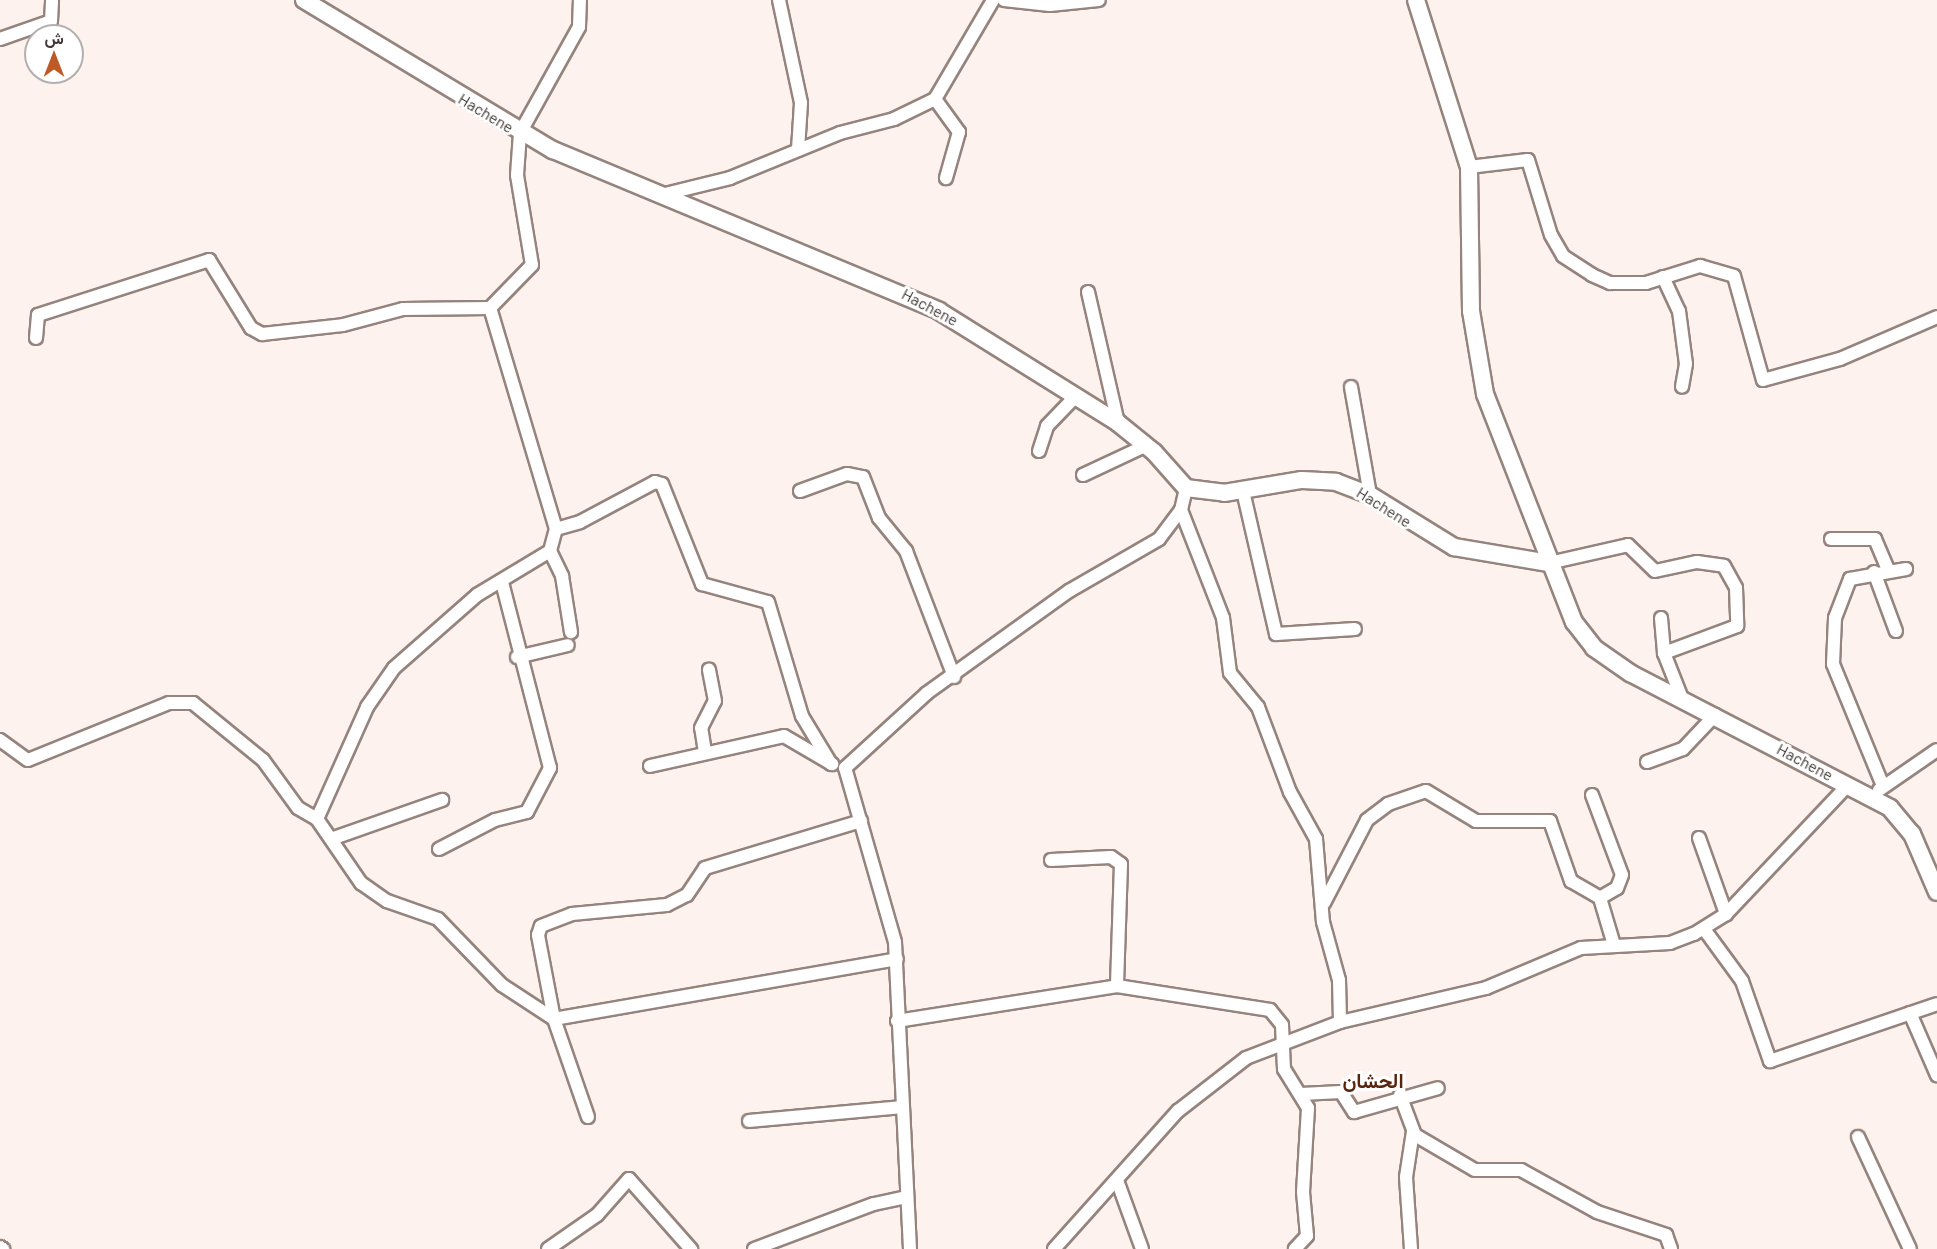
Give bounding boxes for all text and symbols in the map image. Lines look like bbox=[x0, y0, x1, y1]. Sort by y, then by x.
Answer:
north arrow bbox=[24, 24, 84, 84]
text: ش bbox=[44, 28, 64, 47]
street label: Hachene bbox=[455, 89, 517, 137]
street label: Hachene bbox=[899, 284, 961, 330]
street label: Hachene bbox=[1353, 483, 1415, 531]
street label: Hachene bbox=[1774, 739, 1836, 785]
district label: الحشان bbox=[1342, 1068, 1404, 1092]

